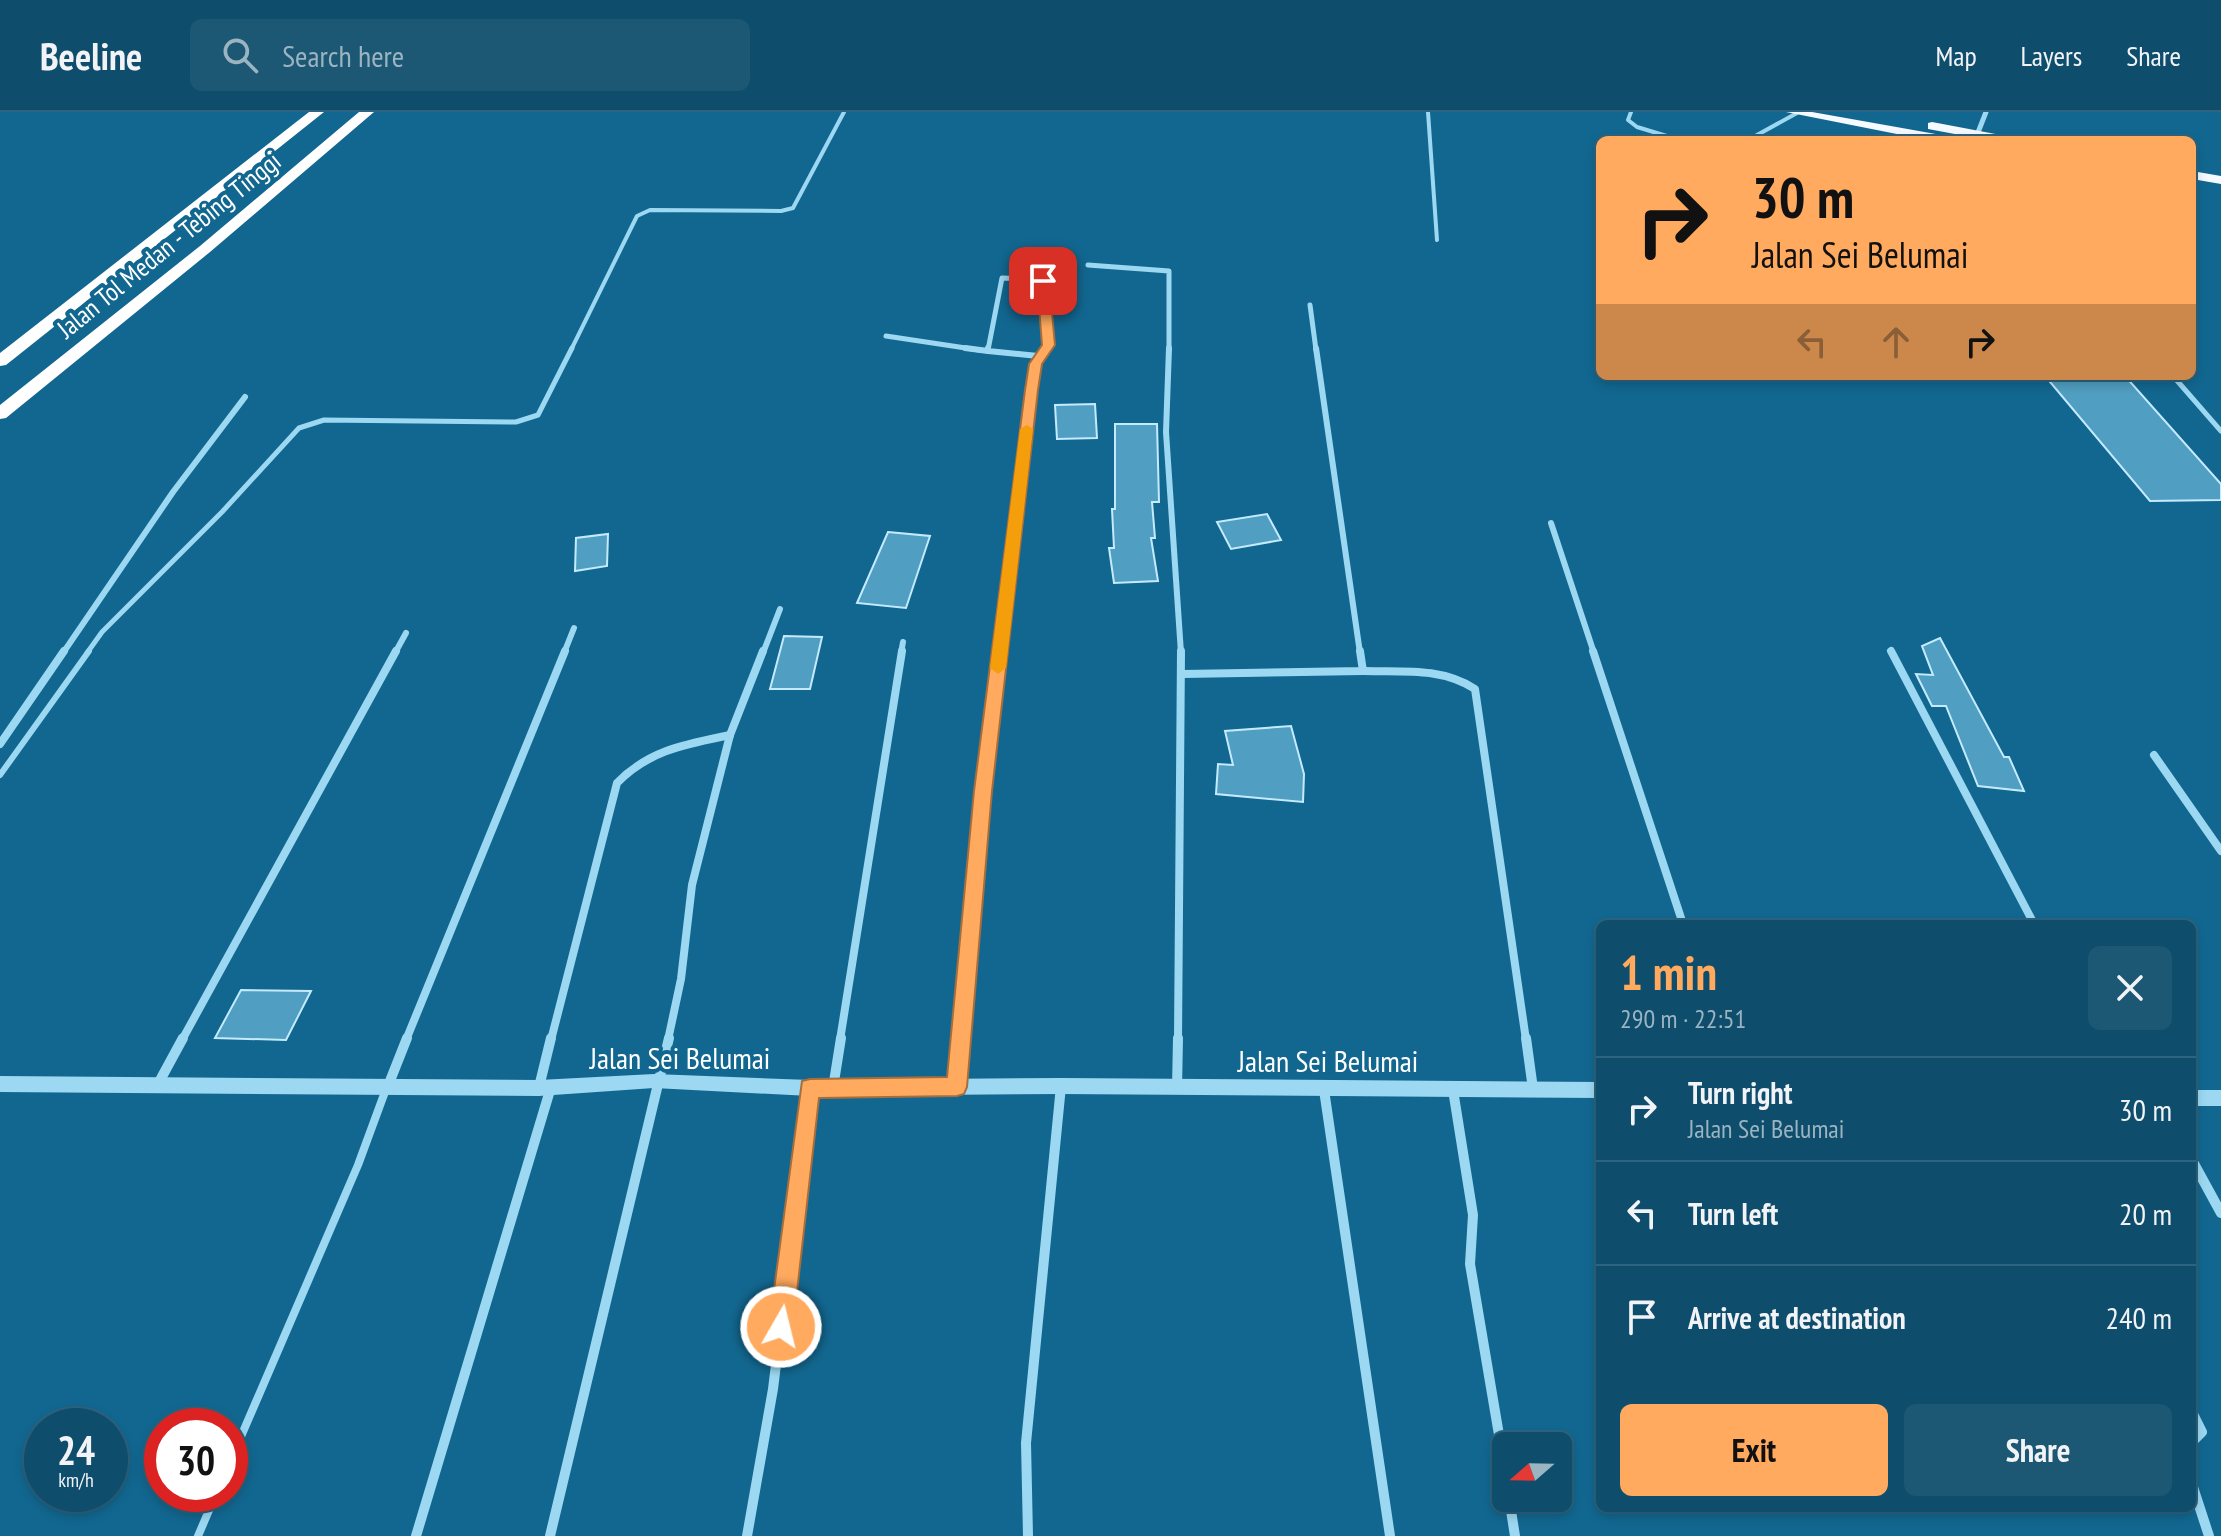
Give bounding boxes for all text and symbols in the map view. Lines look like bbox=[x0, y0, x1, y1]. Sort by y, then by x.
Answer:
search box bbox=[190, 19, 750, 91]
text: Beeline bbox=[40, 31, 142, 80]
icon: search bbox=[218, 33, 262, 77]
text: Search here bbox=[282, 36, 404, 75]
text: Map bbox=[1935, 37, 1977, 74]
text: Layers bbox=[2021, 37, 2082, 74]
text: Share bbox=[2126, 37, 2181, 74]
street label: Jalan Tol Medan - Tebing Tinggi bbox=[49, 144, 287, 346]
text: 30 m bbox=[1752, 161, 1854, 233]
icon: right bbox=[1620, 168, 1724, 272]
text: Jalan Sei Belumai bbox=[1752, 231, 1969, 278]
pin bbox=[1009, 247, 1077, 315]
icon: arrive bbox=[1021, 259, 1065, 303]
icon: left bbox=[1790, 320, 1834, 364]
icon: ahead bbox=[1874, 320, 1918, 364]
icon: right bbox=[1958, 320, 2002, 364]
text: 1 min bbox=[1620, 941, 1717, 1003]
button: close bbox=[2088, 946, 2172, 1030]
text: 290 m · 22:51 bbox=[1620, 1002, 1746, 1035]
street label: Jalan Sei Belumai bbox=[589, 1038, 770, 1077]
street label: Jalan Sei Belumai bbox=[1237, 1041, 1418, 1080]
text: Turn right bbox=[1688, 1073, 1792, 1112]
icon: right bbox=[1620, 1087, 1664, 1131]
text: 30 m bbox=[2119, 1090, 2172, 1129]
text: Jalan Sei Belumai bbox=[1688, 1112, 1844, 1145]
icon: left bbox=[1620, 1191, 1664, 1235]
text: Turn left bbox=[1688, 1194, 1778, 1233]
text: 20 m bbox=[2119, 1194, 2172, 1233]
position arrow bbox=[739, 1285, 823, 1369]
icon: arrive bbox=[1620, 1295, 1664, 1339]
text: Arrive at destination bbox=[1688, 1298, 1906, 1337]
text: 240 m bbox=[2106, 1298, 2172, 1337]
button: Exit bbox=[1620, 1404, 1888, 1496]
button: Share bbox=[1904, 1404, 2172, 1496]
speed limit sign: 30 bbox=[144, 1408, 248, 1512]
text: 24 bbox=[57, 1424, 95, 1476]
north arrow bbox=[1492, 1432, 1572, 1512]
map controls bbox=[1492, 1432, 1572, 1512]
text: km/h bbox=[58, 1467, 94, 1493]

